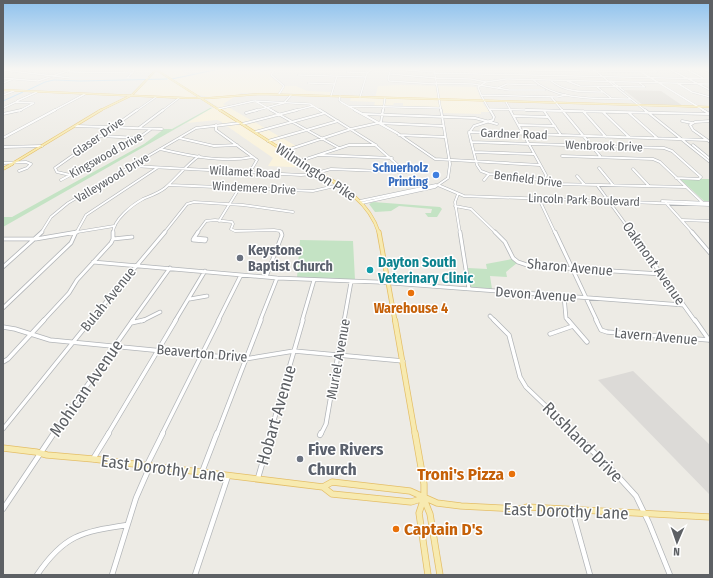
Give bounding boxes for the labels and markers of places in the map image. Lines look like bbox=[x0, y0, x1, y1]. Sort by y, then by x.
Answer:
place label: Schuerholz Printing bbox=[372, 161, 428, 189]
marker: Schuerholz Printing bbox=[431, 170, 441, 180]
place label: Keystone Baptist Church bbox=[248, 242, 333, 275]
marker: Keystone Baptist Church bbox=[235, 253, 245, 263]
place label: Dayton South Veterinary Clinic bbox=[377, 254, 474, 287]
marker: Dayton South Veterinary Clinic bbox=[365, 265, 375, 275]
marker: Warehouse 4 bbox=[406, 288, 416, 298]
place label: Warehouse 4 bbox=[374, 300, 448, 317]
place label: Five Rivers Church bbox=[308, 439, 384, 480]
marker: Five Rivers Church bbox=[295, 454, 305, 464]
place label: Troni's Pizza bbox=[417, 464, 505, 485]
marker: Troni's Pizza bbox=[507, 469, 517, 479]
place label: Captain D's bbox=[404, 519, 483, 540]
marker: Captain D's bbox=[391, 524, 401, 534]

